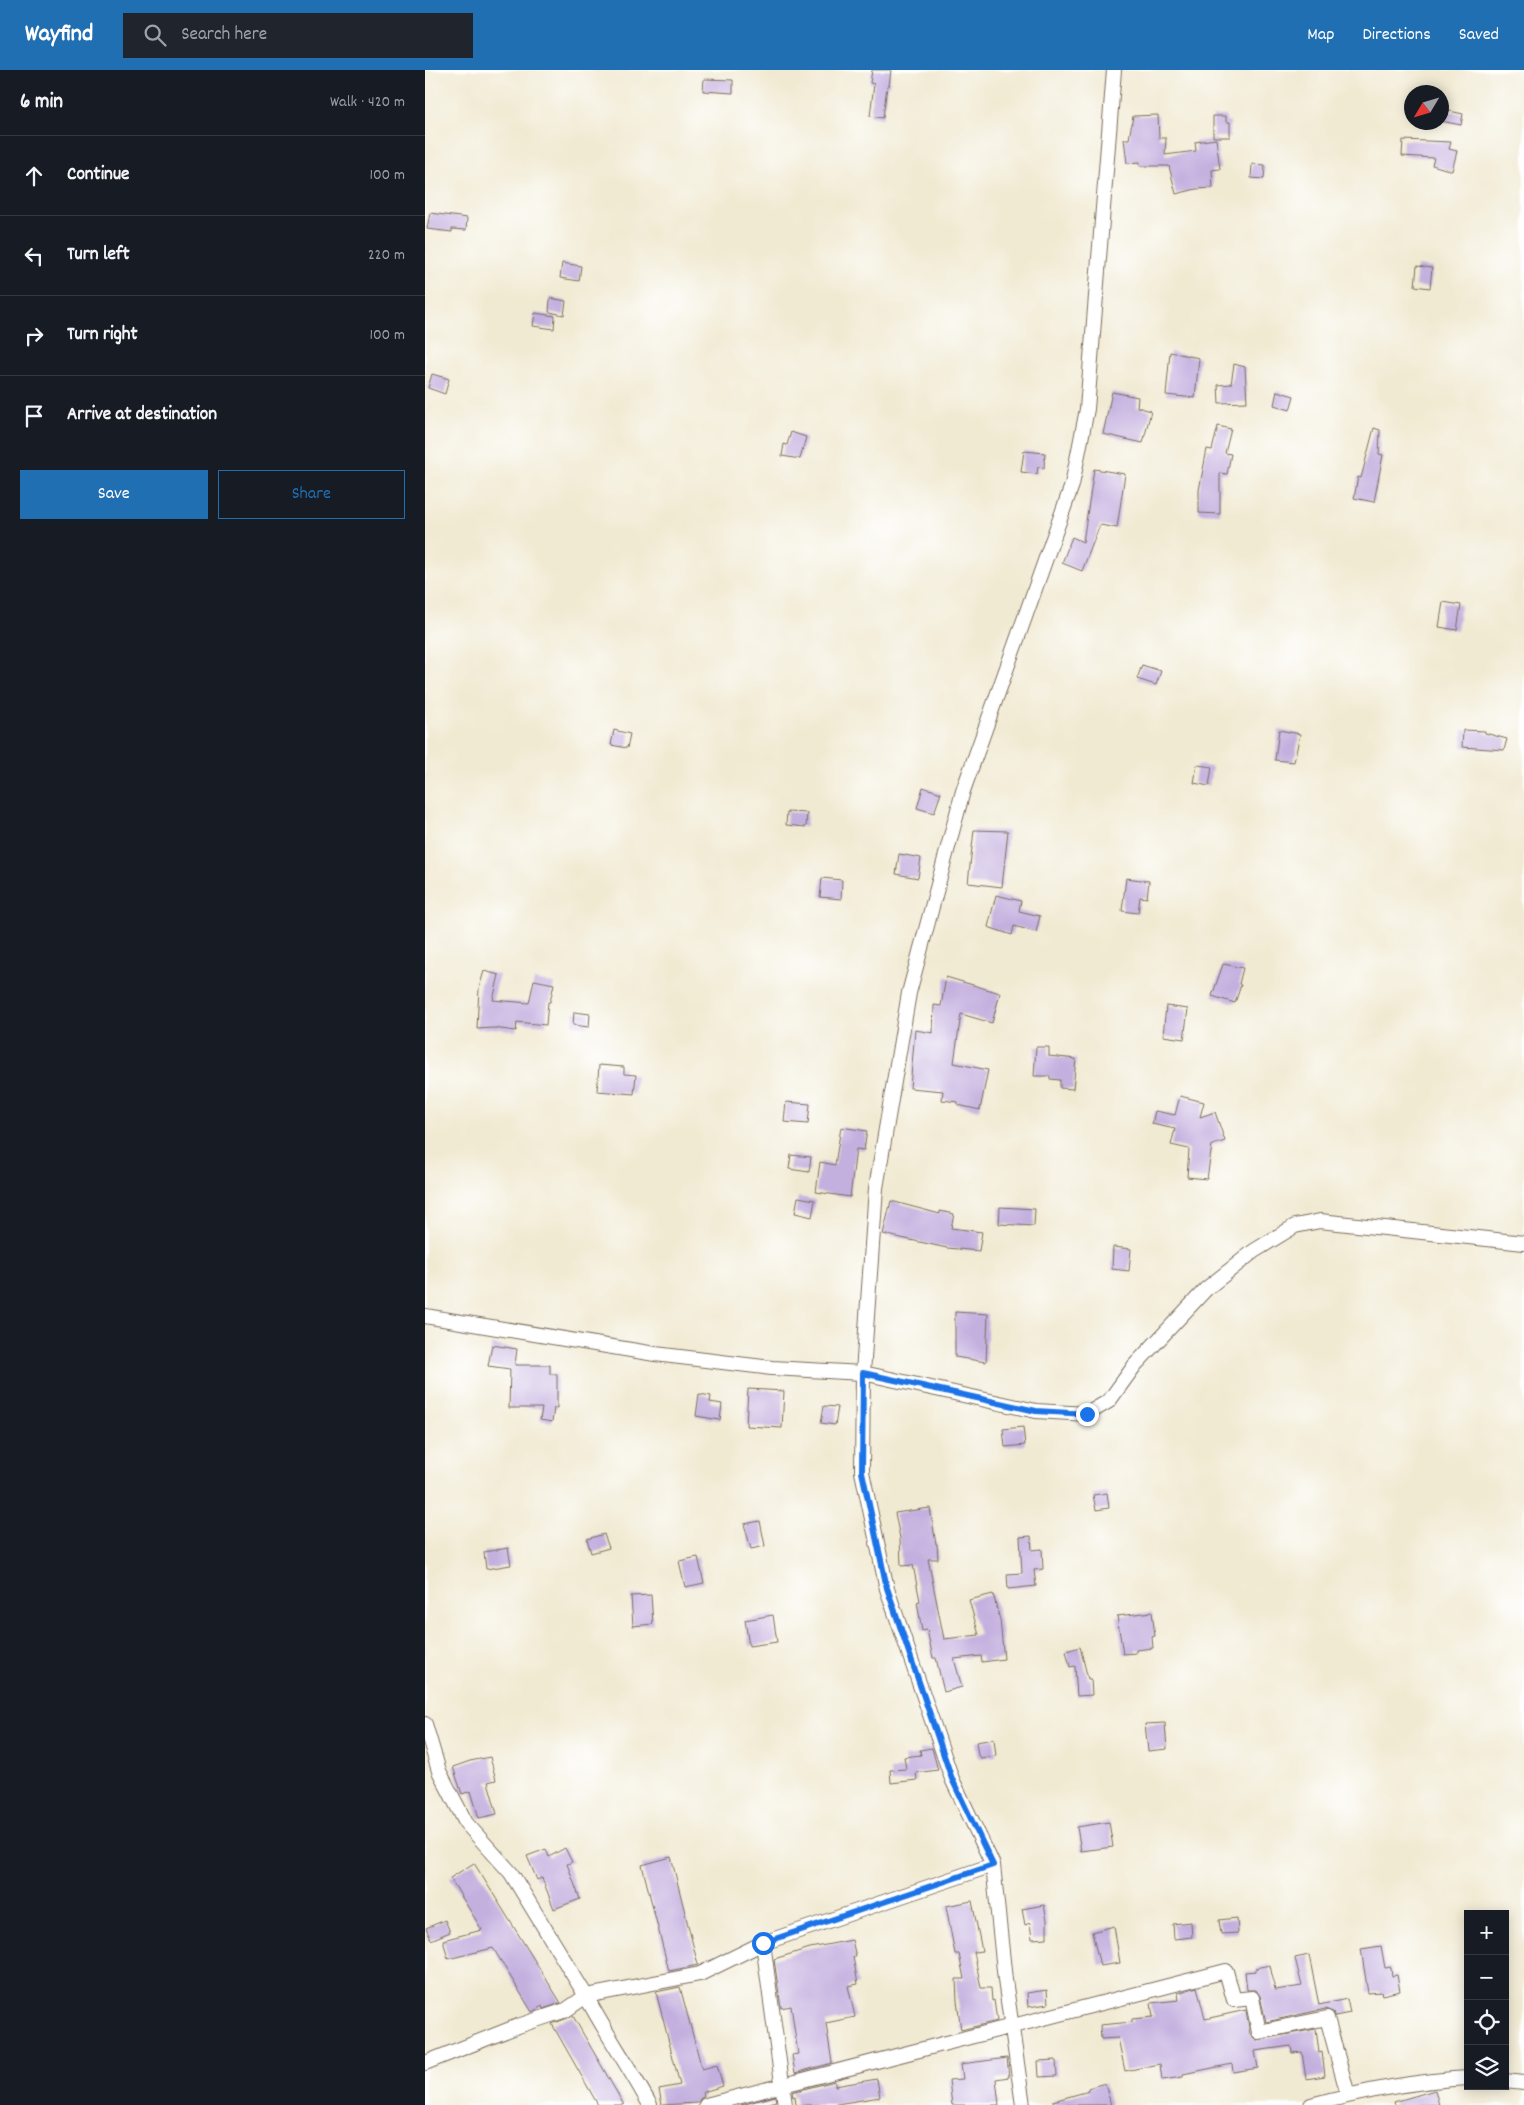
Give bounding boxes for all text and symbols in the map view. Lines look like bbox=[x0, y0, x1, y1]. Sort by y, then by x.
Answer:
search box bbox=[123, 13, 473, 58]
text: Wayfind bbox=[25, 18, 93, 52]
icon: search bbox=[141, 21, 169, 49]
text: Search here bbox=[181, 22, 267, 49]
text: Map bbox=[1307, 23, 1334, 48]
text: Directions bbox=[1362, 23, 1431, 48]
text: Saved bbox=[1459, 23, 1499, 48]
north arrow bbox=[1404, 85, 1449, 130]
text: 6 min bbox=[20, 88, 63, 118]
text: Walk · 420 m bbox=[330, 91, 405, 114]
icon: ahead bbox=[20, 162, 48, 190]
text: Continue bbox=[67, 162, 129, 189]
text: 100 m bbox=[369, 164, 405, 187]
icon: left bbox=[20, 242, 48, 270]
text: Turn left bbox=[67, 242, 130, 269]
text: 220 m bbox=[368, 244, 405, 267]
icon: right bbox=[20, 322, 48, 350]
text: Turn right bbox=[67, 322, 138, 349]
text: 100 m bbox=[369, 324, 405, 347]
icon: arrive bbox=[20, 402, 48, 430]
text: Arrive at destination bbox=[67, 402, 217, 429]
button: Save bbox=[20, 470, 208, 519]
button: Share bbox=[218, 470, 405, 519]
route end bbox=[1076, 1403, 1099, 1426]
map controls bbox=[1464, 1910, 1509, 2090]
button: + bbox=[1464, 1910, 1509, 1955]
route start bbox=[752, 1932, 775, 1955]
button: − bbox=[1464, 1955, 1509, 2000]
button: locate bbox=[1464, 2000, 1509, 2045]
button: layers bbox=[1464, 2045, 1509, 2090]

